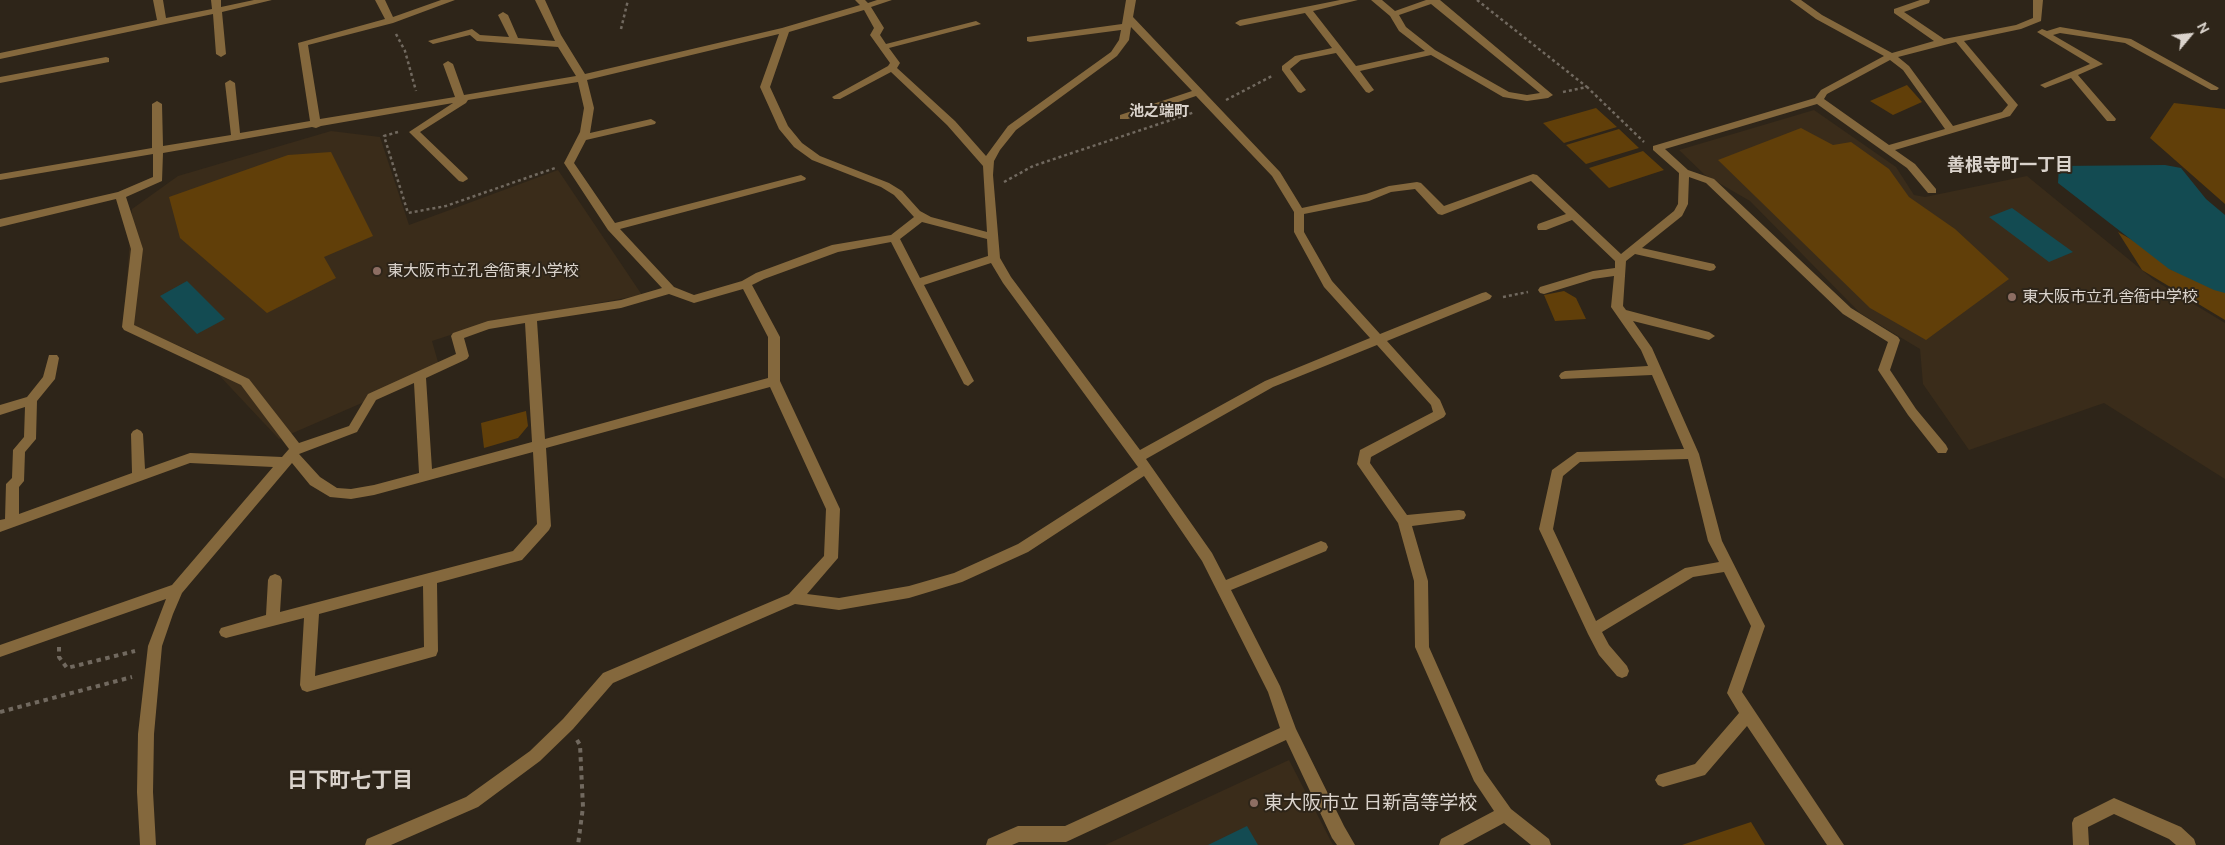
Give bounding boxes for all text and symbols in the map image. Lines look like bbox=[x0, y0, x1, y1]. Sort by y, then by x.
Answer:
north arrow bbox=[2165, 10, 2215, 60]
text: N bbox=[2194, 20, 2213, 36]
district label: 池之端町 bbox=[1129, 102, 1189, 120]
district label: 善根寺町一丁目 bbox=[1947, 154, 2073, 176]
place label: 東大阪市立孔舎衙東小学校 bbox=[387, 261, 579, 281]
marker: 東大阪市立孔舎衙東小学校 bbox=[371, 265, 383, 277]
place label: 東大阪市立孔舎衙中学校 bbox=[2022, 287, 2198, 307]
marker: 東大阪市立孔舎衙中学校 bbox=[2006, 291, 2018, 303]
district label: 日下町七丁目 bbox=[287, 767, 413, 793]
place label: 東大阪市立 日新高等学校 bbox=[1264, 792, 1477, 814]
marker: 東大阪市立 日新高等学校 bbox=[1248, 797, 1260, 809]

